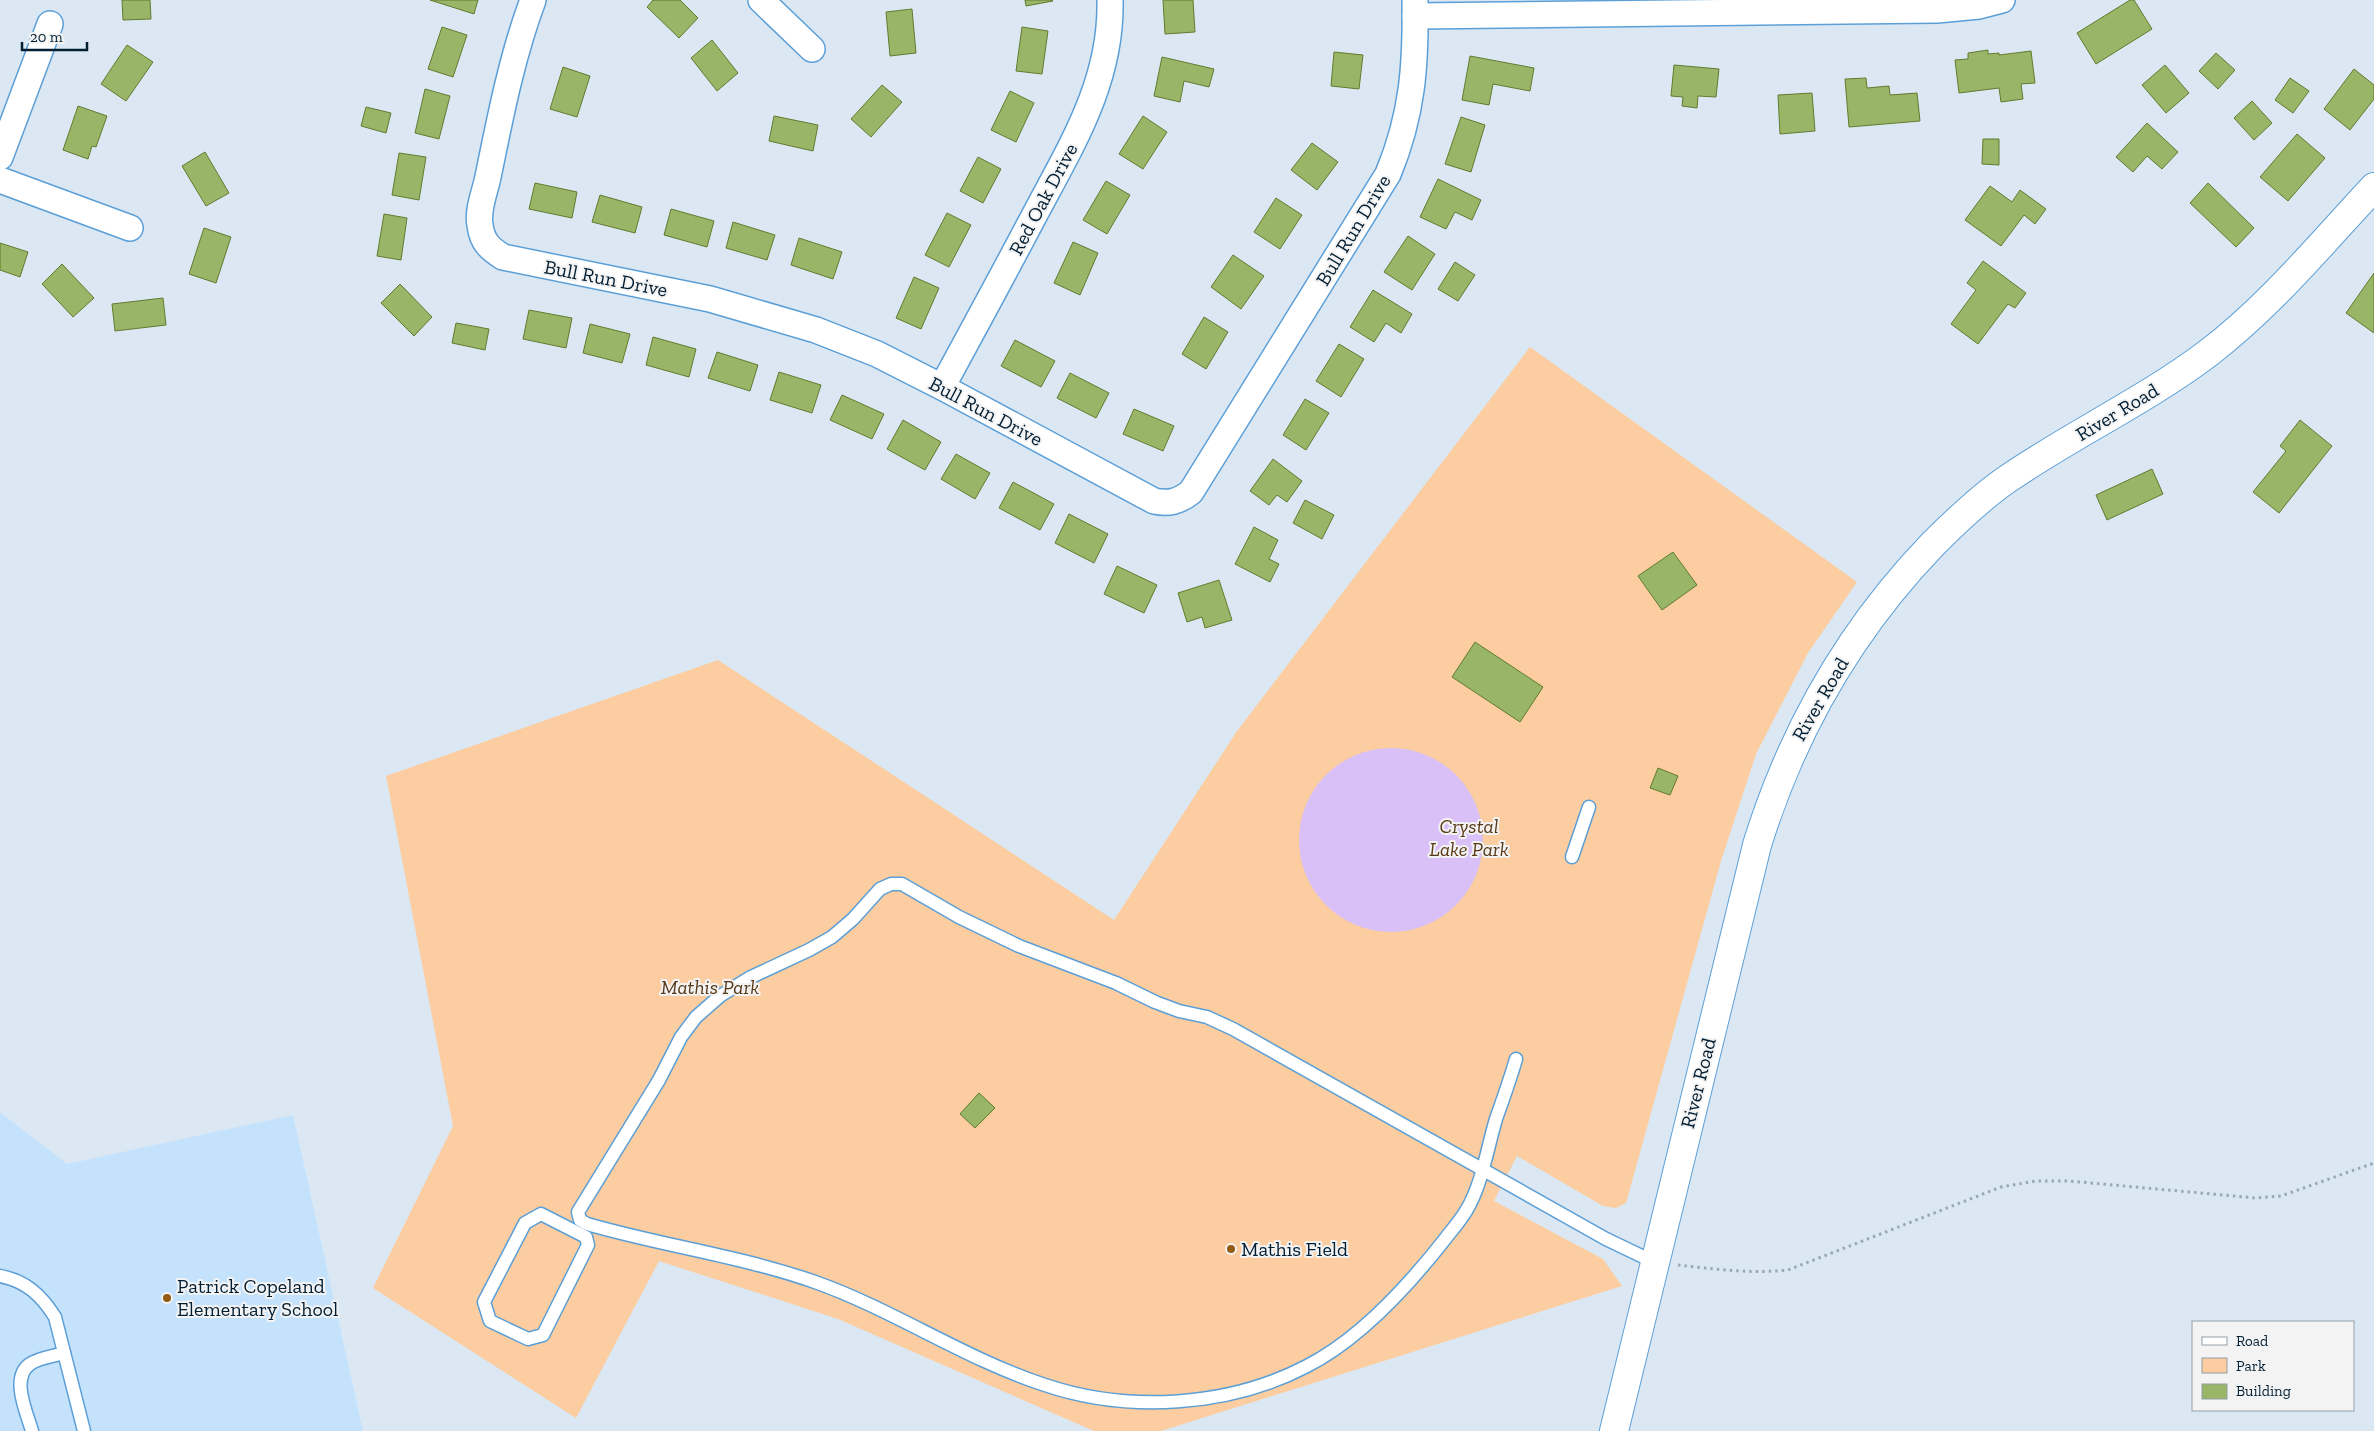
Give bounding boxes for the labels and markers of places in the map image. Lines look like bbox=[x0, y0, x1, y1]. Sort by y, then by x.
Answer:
place label: Mathis Field bbox=[1241, 1237, 1348, 1261]
marker: Mathis Field bbox=[1225, 1243, 1237, 1255]
place label: Patrick Copeland Elementary School bbox=[177, 1274, 338, 1321]
marker: Patrick Copeland Elementary School bbox=[161, 1292, 173, 1304]

